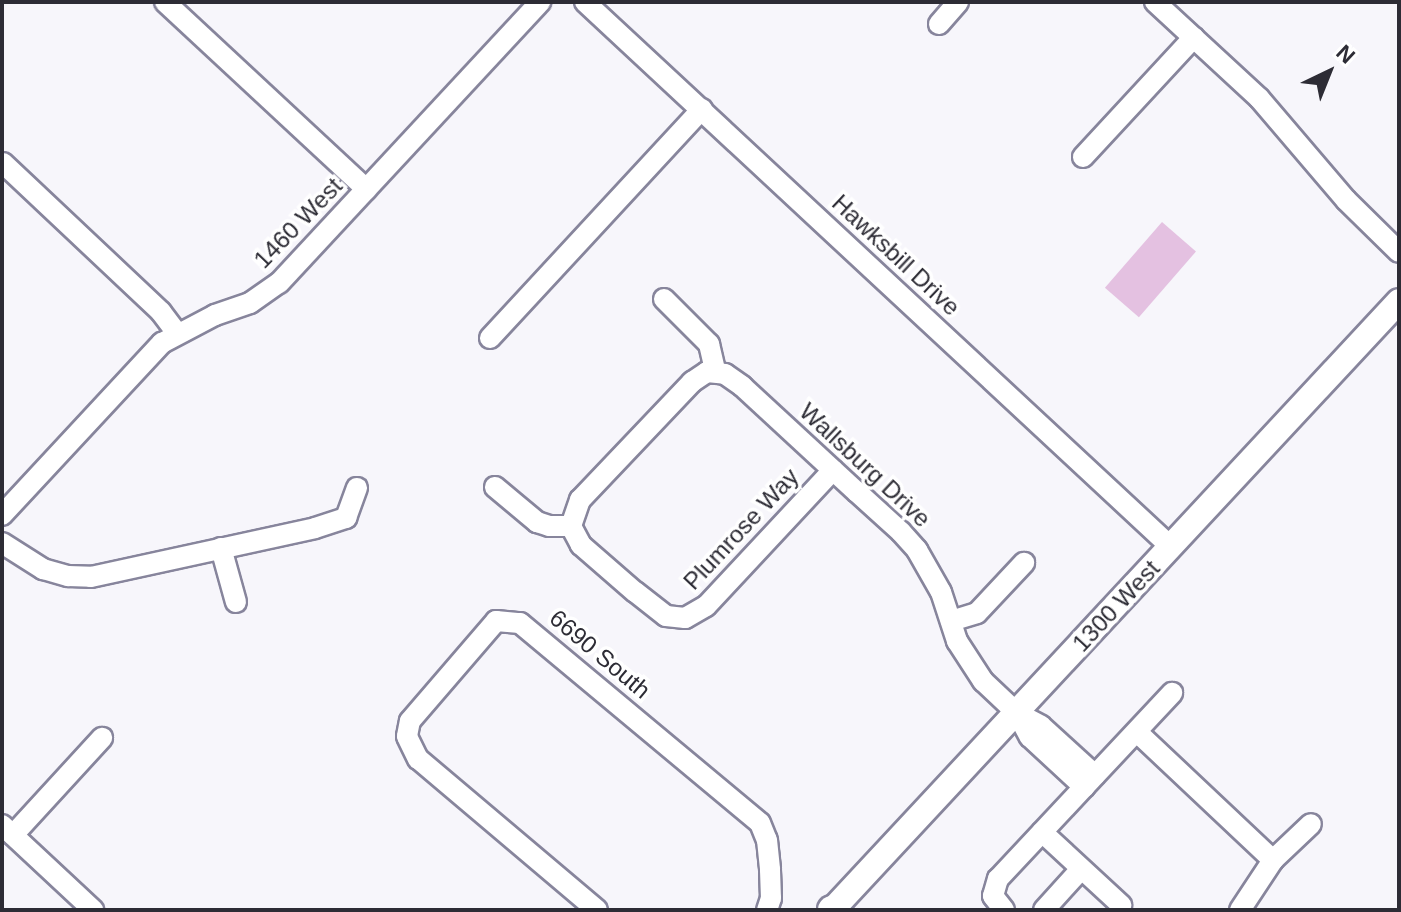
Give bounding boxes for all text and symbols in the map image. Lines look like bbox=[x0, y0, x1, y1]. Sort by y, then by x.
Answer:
north arrow bbox=[1289, 32, 1369, 112]
text: N bbox=[1331, 40, 1360, 69]
street label: 1460 West bbox=[248, 172, 348, 274]
street label: Hawksbill Drive bbox=[826, 189, 966, 321]
street label: Wallsburg Drive bbox=[794, 397, 936, 533]
street label: Plumrose Way bbox=[678, 462, 804, 596]
street label: 1300 West bbox=[1066, 554, 1166, 658]
street label: 6690 South bbox=[544, 604, 656, 704]

